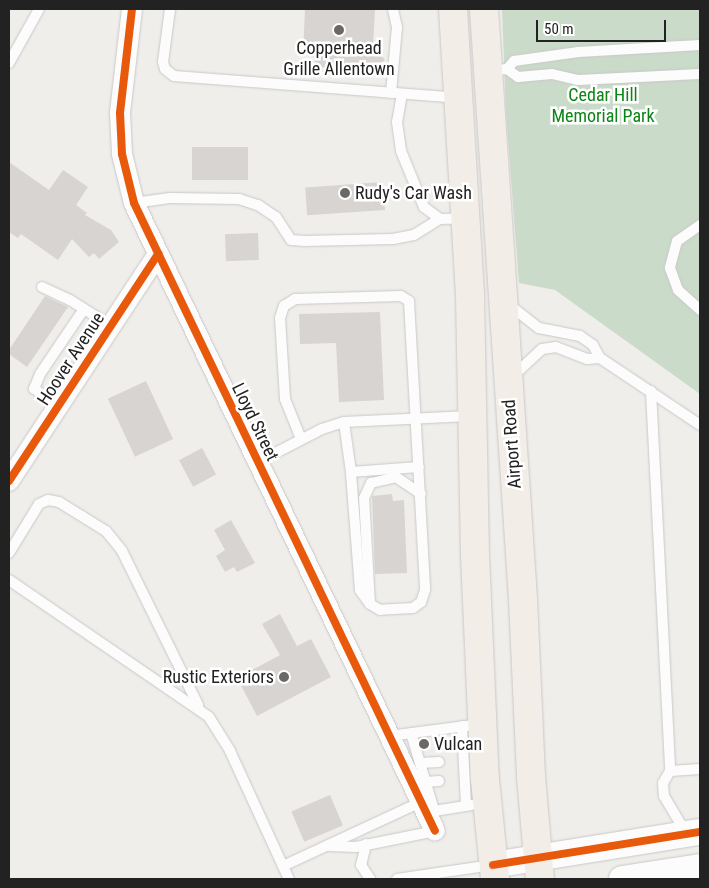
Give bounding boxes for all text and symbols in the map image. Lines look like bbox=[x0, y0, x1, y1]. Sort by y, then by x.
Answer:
scale bar bbox=[539, 10, 669, 42]
text: 50 m bbox=[544, 20, 574, 38]
marker: Copperhead Grille Allentown bbox=[333, 24, 345, 36]
place label: Copperhead Grille Allentown bbox=[283, 38, 395, 80]
park label: Cedar Hill Memorial Park bbox=[551, 85, 655, 128]
place label: Rudy's Car Wash bbox=[355, 182, 472, 204]
marker: Rudy's Car Wash bbox=[339, 187, 351, 199]
street label: Hoover Avenue bbox=[33, 308, 109, 410]
street label: Lloyd Street bbox=[227, 379, 283, 465]
street label: Airport Road bbox=[498, 399, 526, 489]
place label: Rustic Exteriors bbox=[163, 666, 274, 688]
marker: Rustic Exteriors bbox=[278, 671, 290, 683]
place label: Vulcan bbox=[434, 733, 482, 755]
marker: Vulcan bbox=[418, 738, 430, 750]

